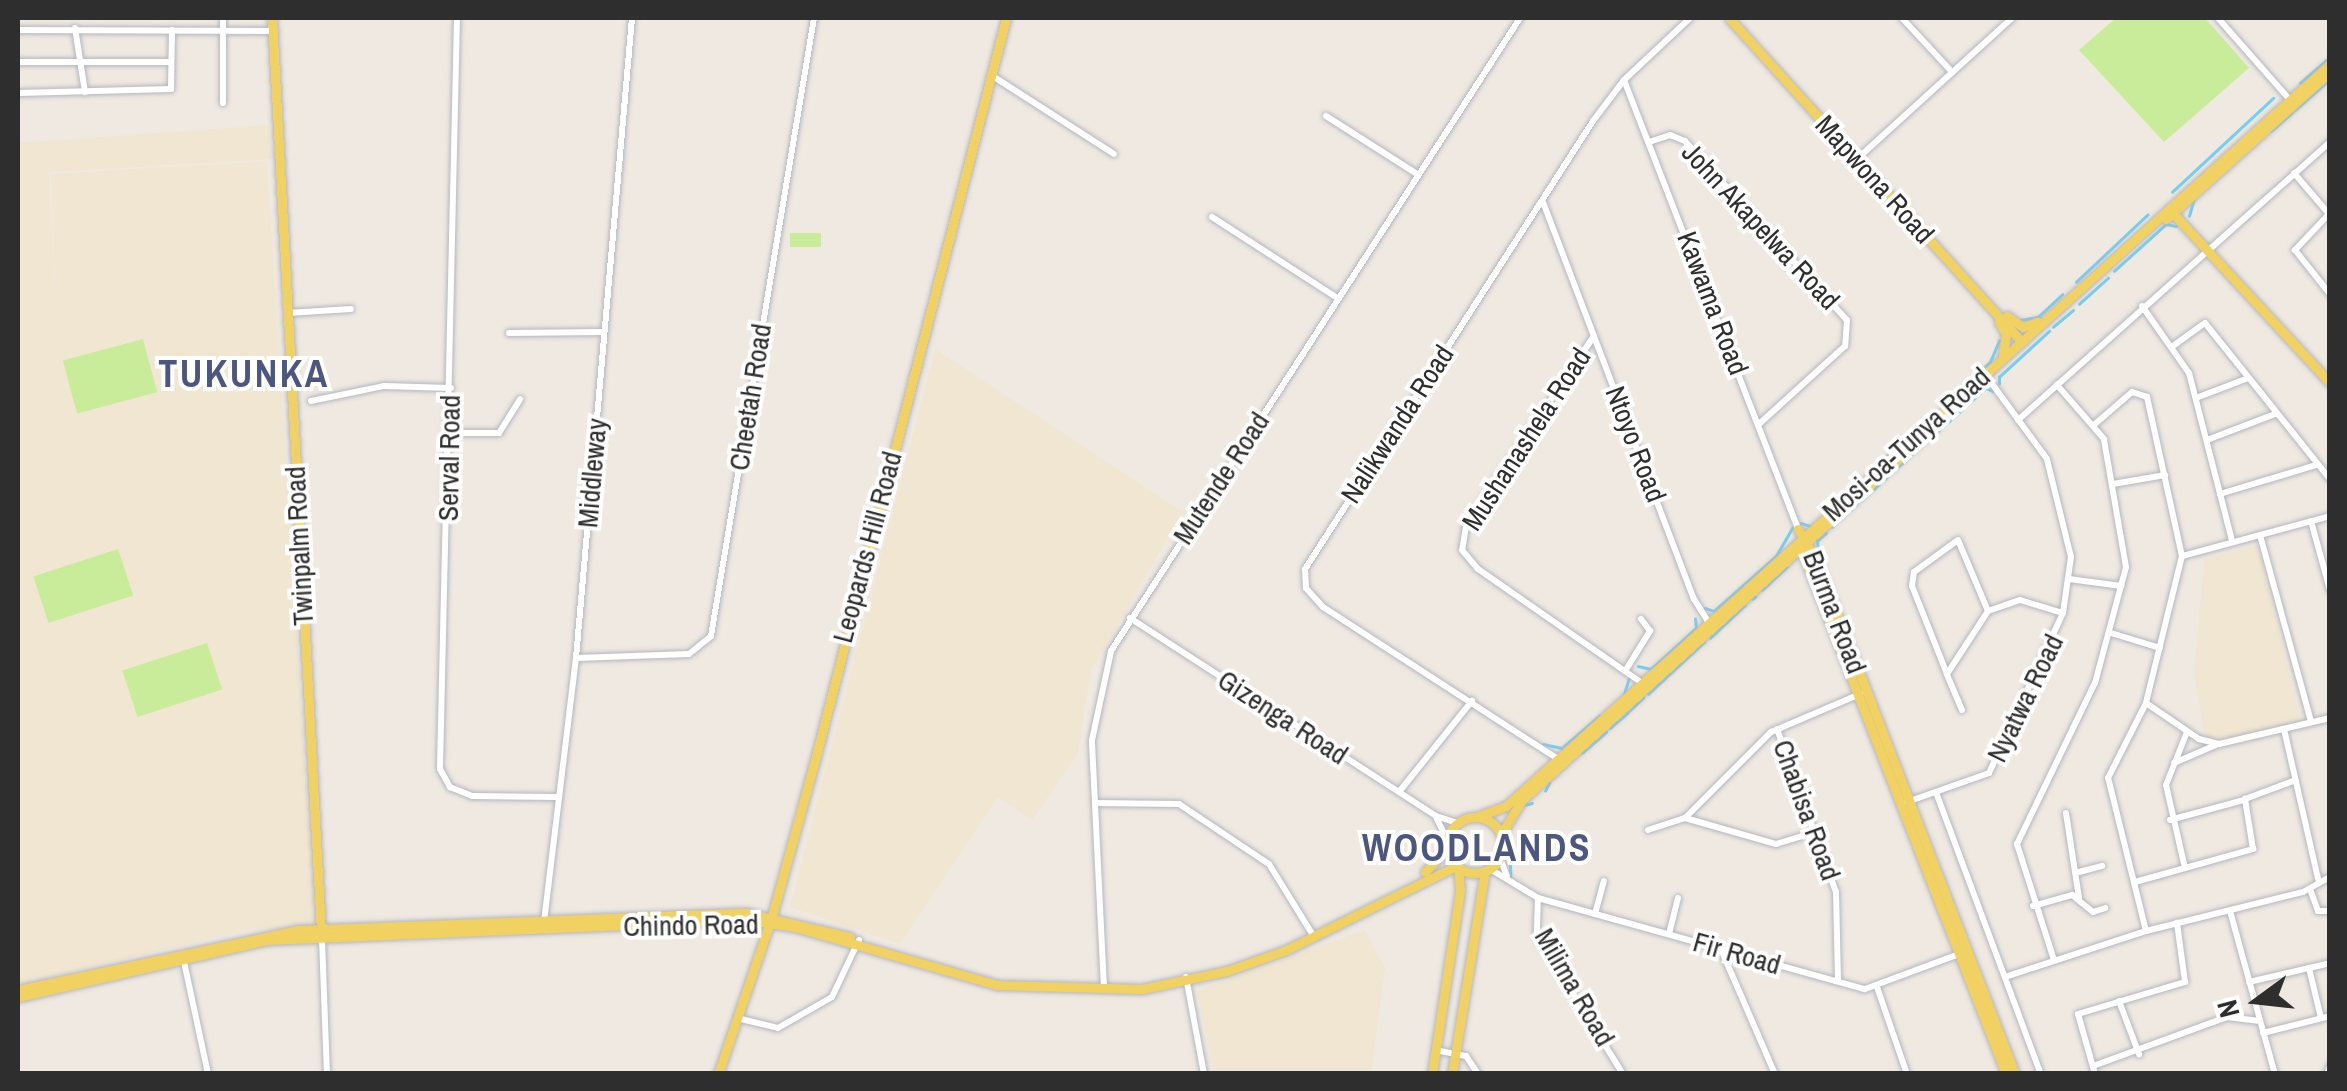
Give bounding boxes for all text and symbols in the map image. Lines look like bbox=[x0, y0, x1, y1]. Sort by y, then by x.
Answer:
street label: Mapwona Road bbox=[1809, 108, 1941, 250]
street label: John Akapelwa Road bbox=[1675, 135, 1847, 317]
street label: Kawama Road bbox=[1670, 227, 1756, 379]
street label: Cheetah Road bbox=[722, 321, 778, 473]
street label: Nalikwanda Road bbox=[1334, 339, 1460, 509]
street label: Mushanashela Road bbox=[1455, 342, 1597, 536]
district label: TUKUNKA bbox=[158, 351, 330, 397]
street label: Mosi-oa-Tunya Road bbox=[1815, 360, 1997, 528]
street label: Ntoyo Road bbox=[1599, 381, 1673, 507]
street label: Serval Road bbox=[431, 395, 467, 521]
street label: Mutende Road bbox=[1166, 406, 1276, 550]
street label: Middleway bbox=[570, 417, 614, 529]
street label: Leopards Hill Road bbox=[825, 448, 909, 646]
street label: Twinpalm Road bbox=[278, 465, 320, 627]
street label: Burma Road bbox=[1796, 546, 1874, 678]
street label: Nyatwa Road bbox=[1980, 629, 2070, 767]
street label: Gizenga Road bbox=[1212, 663, 1354, 771]
street label: Chabisa Road bbox=[1766, 735, 1848, 885]
district label: WOODLANDS bbox=[1362, 825, 1592, 871]
street label: Chindo Road bbox=[623, 907, 759, 943]
street label: Milima Road bbox=[1528, 922, 1622, 1052]
street label: Fir Road bbox=[1689, 925, 1785, 981]
north arrow bbox=[2207, 951, 2307, 1051]
text: N bbox=[2208, 996, 2249, 1022]

